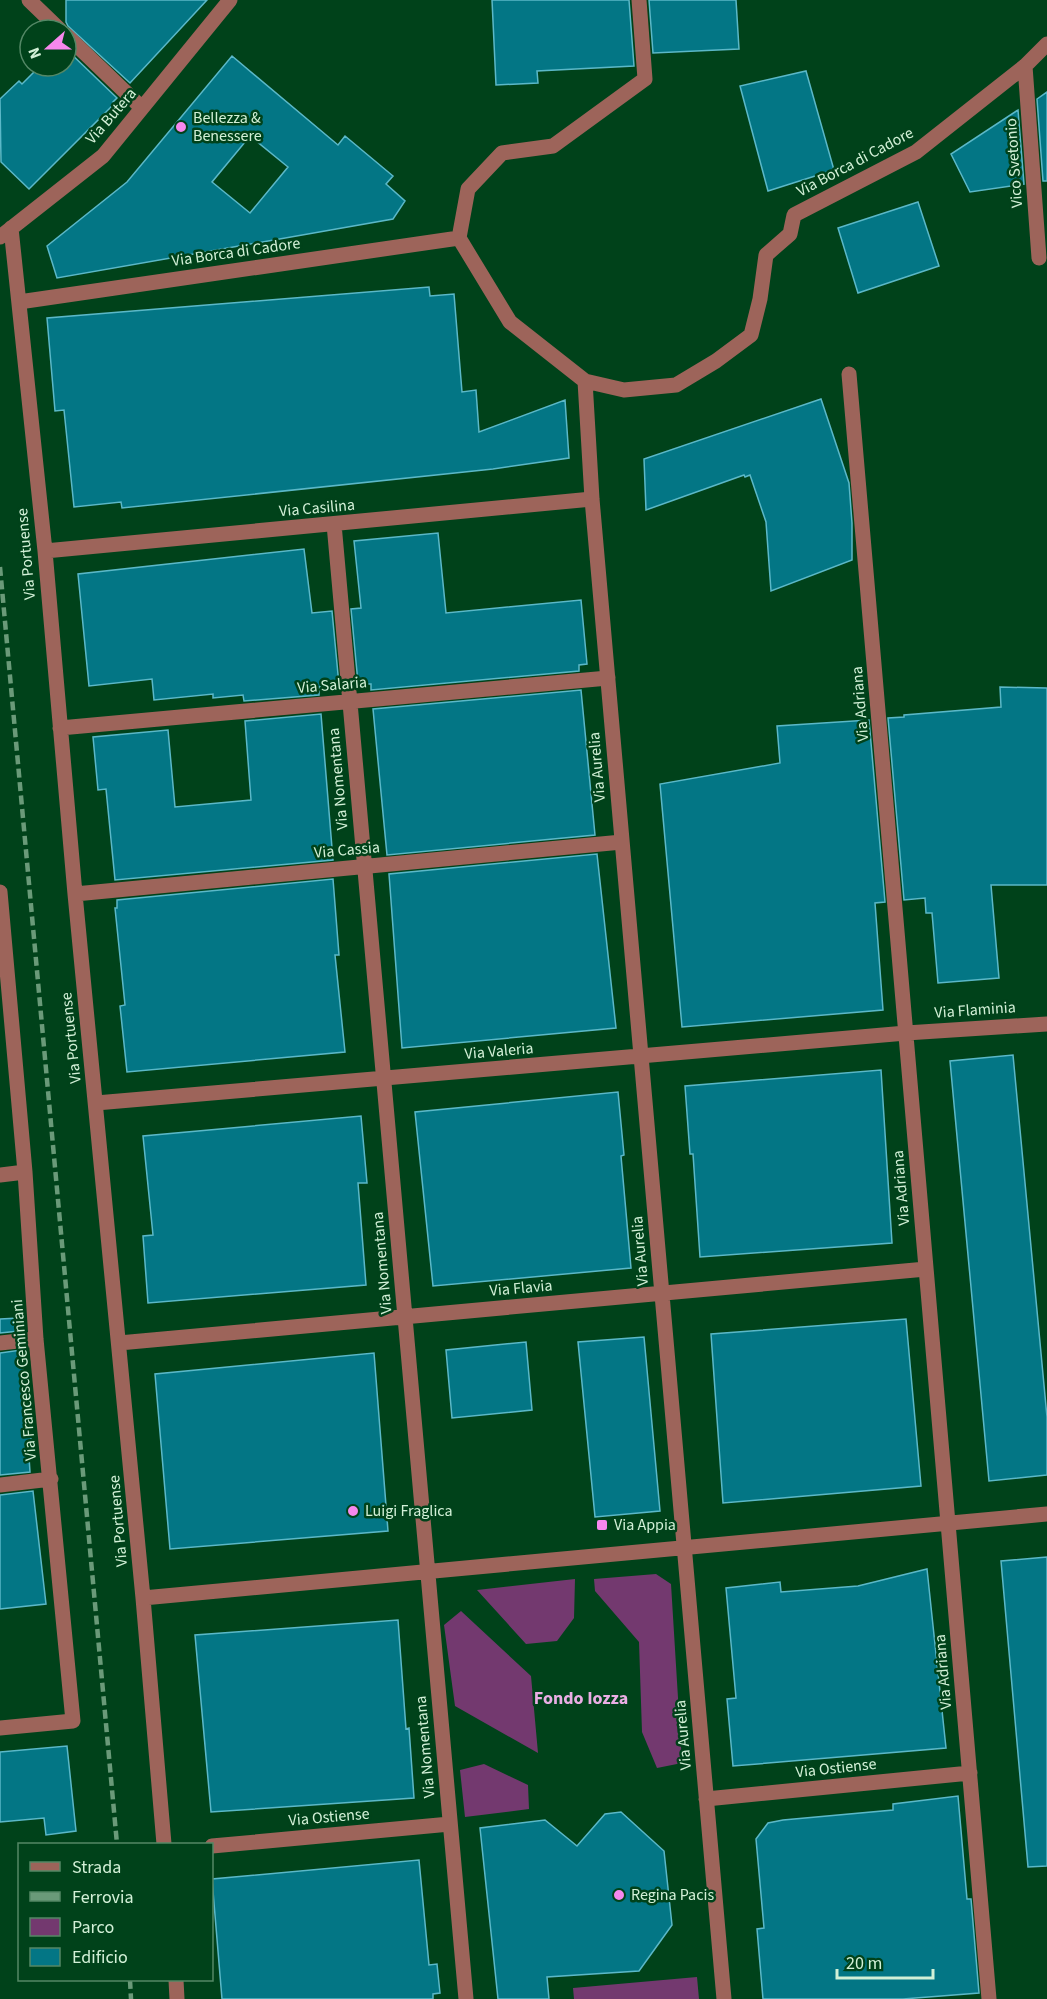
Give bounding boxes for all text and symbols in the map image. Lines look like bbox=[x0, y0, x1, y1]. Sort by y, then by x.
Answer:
north arrow bbox=[18, 18, 78, 78]
text: N bbox=[23, 44, 47, 62]
street label: Via Butera bbox=[80, 83, 142, 149]
place label: Bellezza & Benessere bbox=[193, 107, 262, 147]
street label: Vico Svetonio bbox=[1000, 117, 1028, 209]
marker: Bellezza & Benessere bbox=[174, 120, 188, 134]
street label: Via Borca di Cadore bbox=[793, 122, 917, 202]
street label: Via Borca di Cadore bbox=[170, 232, 302, 272]
street label: Via Casilina bbox=[278, 494, 356, 522]
street label: Via Portuense bbox=[11, 507, 41, 601]
street label: Via Adriana bbox=[846, 665, 874, 743]
street label: Via Salaria bbox=[296, 671, 368, 699]
street label: Via Nomentana bbox=[323, 727, 353, 831]
street label: Via Aurelia bbox=[583, 731, 611, 803]
street label: Via Cassia bbox=[313, 836, 381, 864]
street label: Via Portuense bbox=[55, 991, 87, 1085]
street label: Via Flaminia bbox=[934, 996, 1016, 1024]
street label: Via Valeria bbox=[464, 1037, 534, 1065]
street label: Via Adriana bbox=[887, 1149, 915, 1227]
street label: Via Nomentana bbox=[367, 1211, 397, 1315]
street label: Via Aurelia bbox=[626, 1215, 654, 1287]
street label: Via Flavia bbox=[489, 1274, 553, 1302]
street label: Via Francesco Geminiani bbox=[6, 1298, 42, 1462]
street label: Via Portuense bbox=[103, 1474, 133, 1568]
place label: Luigi Fraglica bbox=[365, 1500, 453, 1522]
marker: Luigi Fraglica bbox=[346, 1504, 360, 1518]
place label: Via Appia bbox=[614, 1514, 676, 1536]
marker: Via Appia bbox=[595, 1518, 609, 1532]
street label: Via Adriana bbox=[929, 1633, 957, 1711]
district label: Fondo Iozza bbox=[534, 1686, 628, 1711]
street label: Via Nomentana bbox=[410, 1695, 440, 1799]
street label: Via Aurelia bbox=[669, 1699, 697, 1771]
street label: Via Ostiense bbox=[795, 1753, 878, 1783]
street label: Via Ostiense bbox=[288, 1803, 370, 1831]
legend bbox=[18, 1843, 213, 1981]
text: Strada bbox=[72, 1855, 121, 1880]
place label: Regina Pacis bbox=[631, 1884, 714, 1906]
text: Ferrovia bbox=[72, 1885, 133, 1910]
marker: Regina Pacis bbox=[612, 1888, 626, 1902]
text: Parco bbox=[72, 1915, 114, 1940]
scale bar bbox=[837, 1942, 933, 1980]
text: Edificio bbox=[72, 1945, 128, 1970]
text: 20 m bbox=[846, 1951, 882, 1976]

